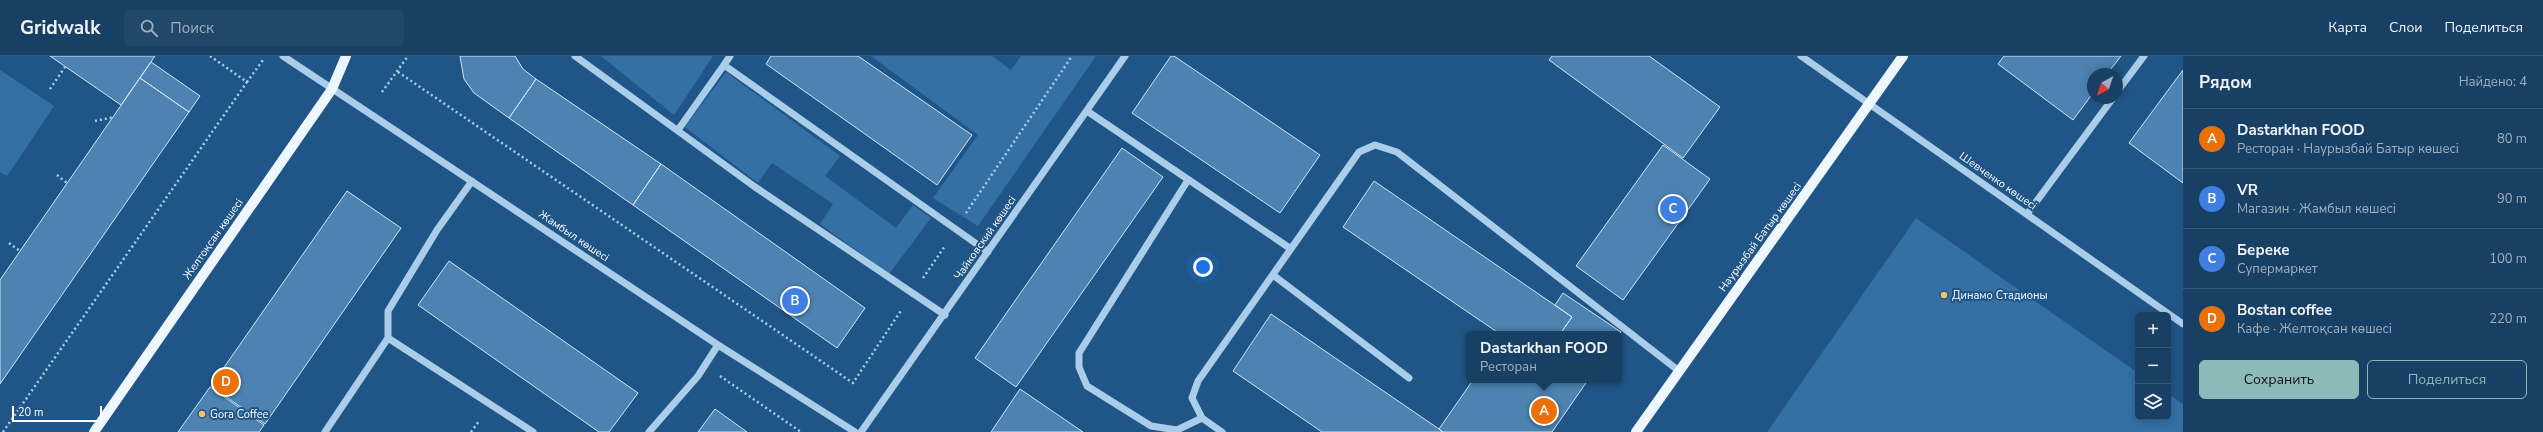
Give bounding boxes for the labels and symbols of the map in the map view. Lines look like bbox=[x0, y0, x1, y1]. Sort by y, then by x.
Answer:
north arrow bbox=[2087, 68, 2123, 104]
street label: Шевченко көшесі bbox=[1956, 149, 2040, 213]
street label: Наурызбай Батыр көшесі bbox=[1715, 179, 1805, 295]
street label: Чайковский көшесі bbox=[950, 193, 1020, 283]
pin: C bbox=[1660, 194, 1686, 224]
street label: Желтоқсан көшесі bbox=[180, 196, 246, 282]
street label: Жамбыл көшесі bbox=[536, 207, 612, 265]
your location bbox=[1193, 257, 1213, 277]
pin: B bbox=[782, 286, 808, 316]
place label: Динамо Стадионы bbox=[1952, 288, 2048, 303]
marker: Динамо Стадионы bbox=[1939, 290, 1949, 300]
pin: D bbox=[213, 367, 239, 397]
pin: A bbox=[1531, 396, 1557, 426]
scale bar bbox=[12, 404, 102, 423]
place label: Gora Coffee bbox=[210, 407, 269, 422]
marker: Gora Coffee bbox=[197, 409, 207, 419]

